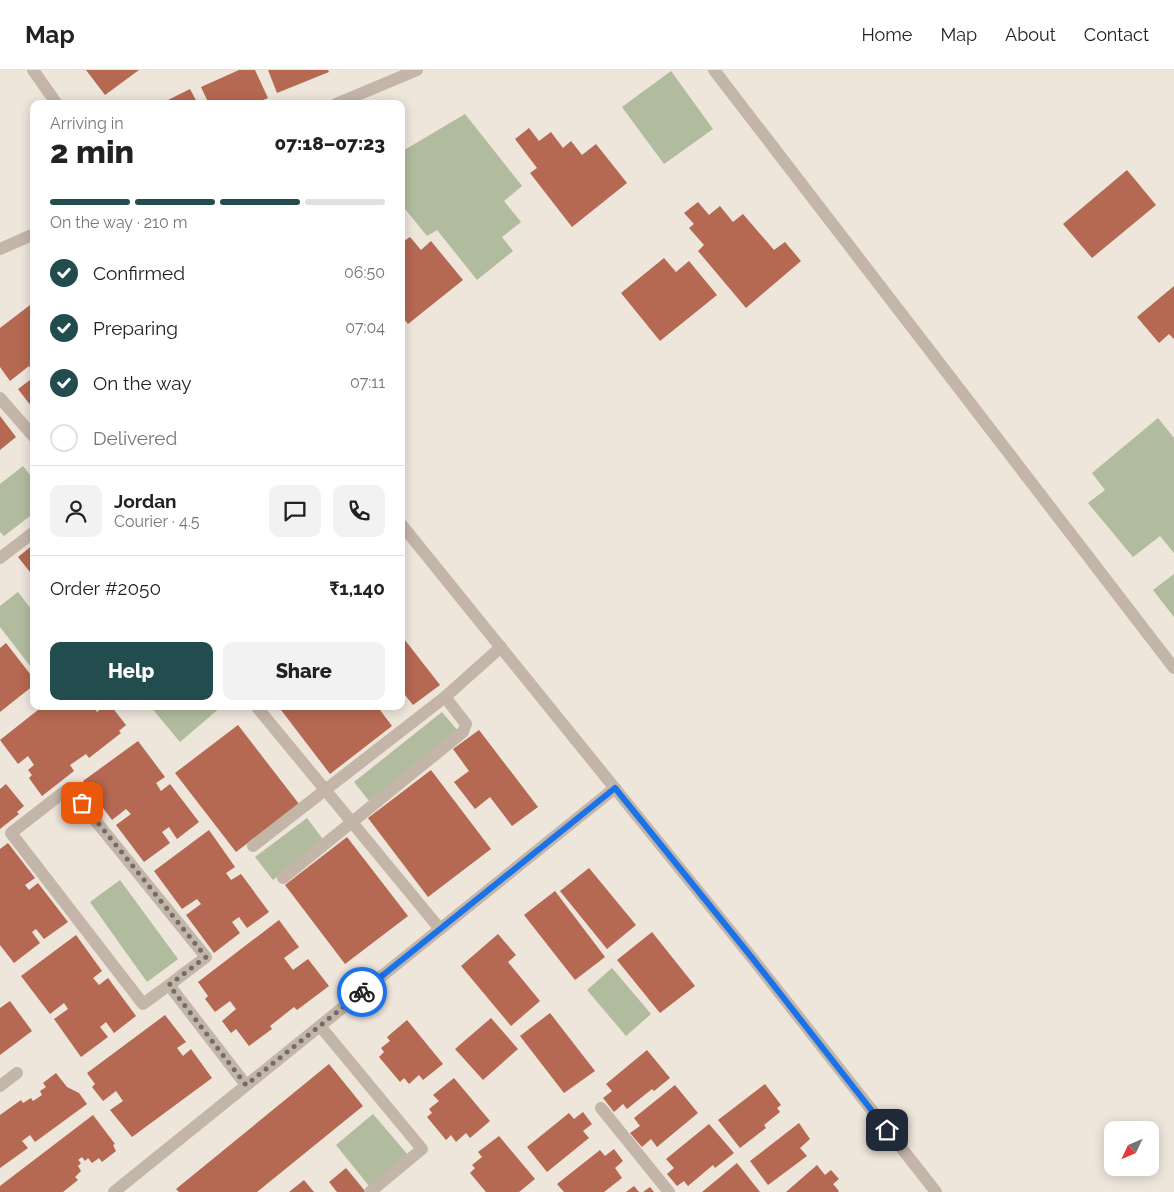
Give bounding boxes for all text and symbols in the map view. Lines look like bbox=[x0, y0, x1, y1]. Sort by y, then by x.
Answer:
text: Map bbox=[25, 20, 75, 49]
text: Home bbox=[861, 24, 912, 45]
text: Map bbox=[940, 24, 977, 45]
text: About bbox=[1005, 24, 1056, 45]
text: Contact bbox=[1084, 24, 1149, 45]
text: Arriving in bbox=[50, 114, 124, 133]
text: 07:18–07:23 bbox=[274, 132, 385, 154]
text: 2 min bbox=[50, 133, 134, 170]
text: On the way · 210 m bbox=[50, 213, 188, 232]
icon: check bbox=[50, 259, 78, 287]
text: Confirmed bbox=[93, 262, 185, 284]
text: 06:50 bbox=[344, 263, 385, 282]
icon: check bbox=[50, 314, 78, 342]
text: Preparing bbox=[93, 317, 178, 339]
text: 07:04 bbox=[345, 318, 385, 337]
icon: check bbox=[50, 369, 78, 397]
text: On the way bbox=[93, 372, 192, 394]
text: 07:11 bbox=[350, 373, 385, 392]
text: Delivered bbox=[93, 427, 177, 449]
button: person bbox=[50, 485, 102, 537]
button: chat bbox=[269, 485, 321, 537]
button: phone bbox=[333, 485, 385, 537]
text: Jordan bbox=[114, 490, 177, 512]
text: Courier · 4.5 bbox=[114, 512, 199, 531]
text: Order #2050 bbox=[50, 577, 161, 599]
text: ₹1,140 bbox=[329, 577, 385, 599]
button: Help bbox=[50, 642, 213, 700]
button: Share bbox=[223, 642, 385, 700]
pin bbox=[61, 782, 103, 824]
icon: bag bbox=[68, 789, 96, 817]
courier bbox=[337, 967, 387, 1017]
icon: bike bbox=[348, 978, 376, 1006]
pin bbox=[866, 1109, 908, 1151]
icon: home bbox=[873, 1116, 901, 1144]
north arrow bbox=[1104, 1121, 1159, 1176]
map controls bbox=[1104, 1121, 1159, 1176]

